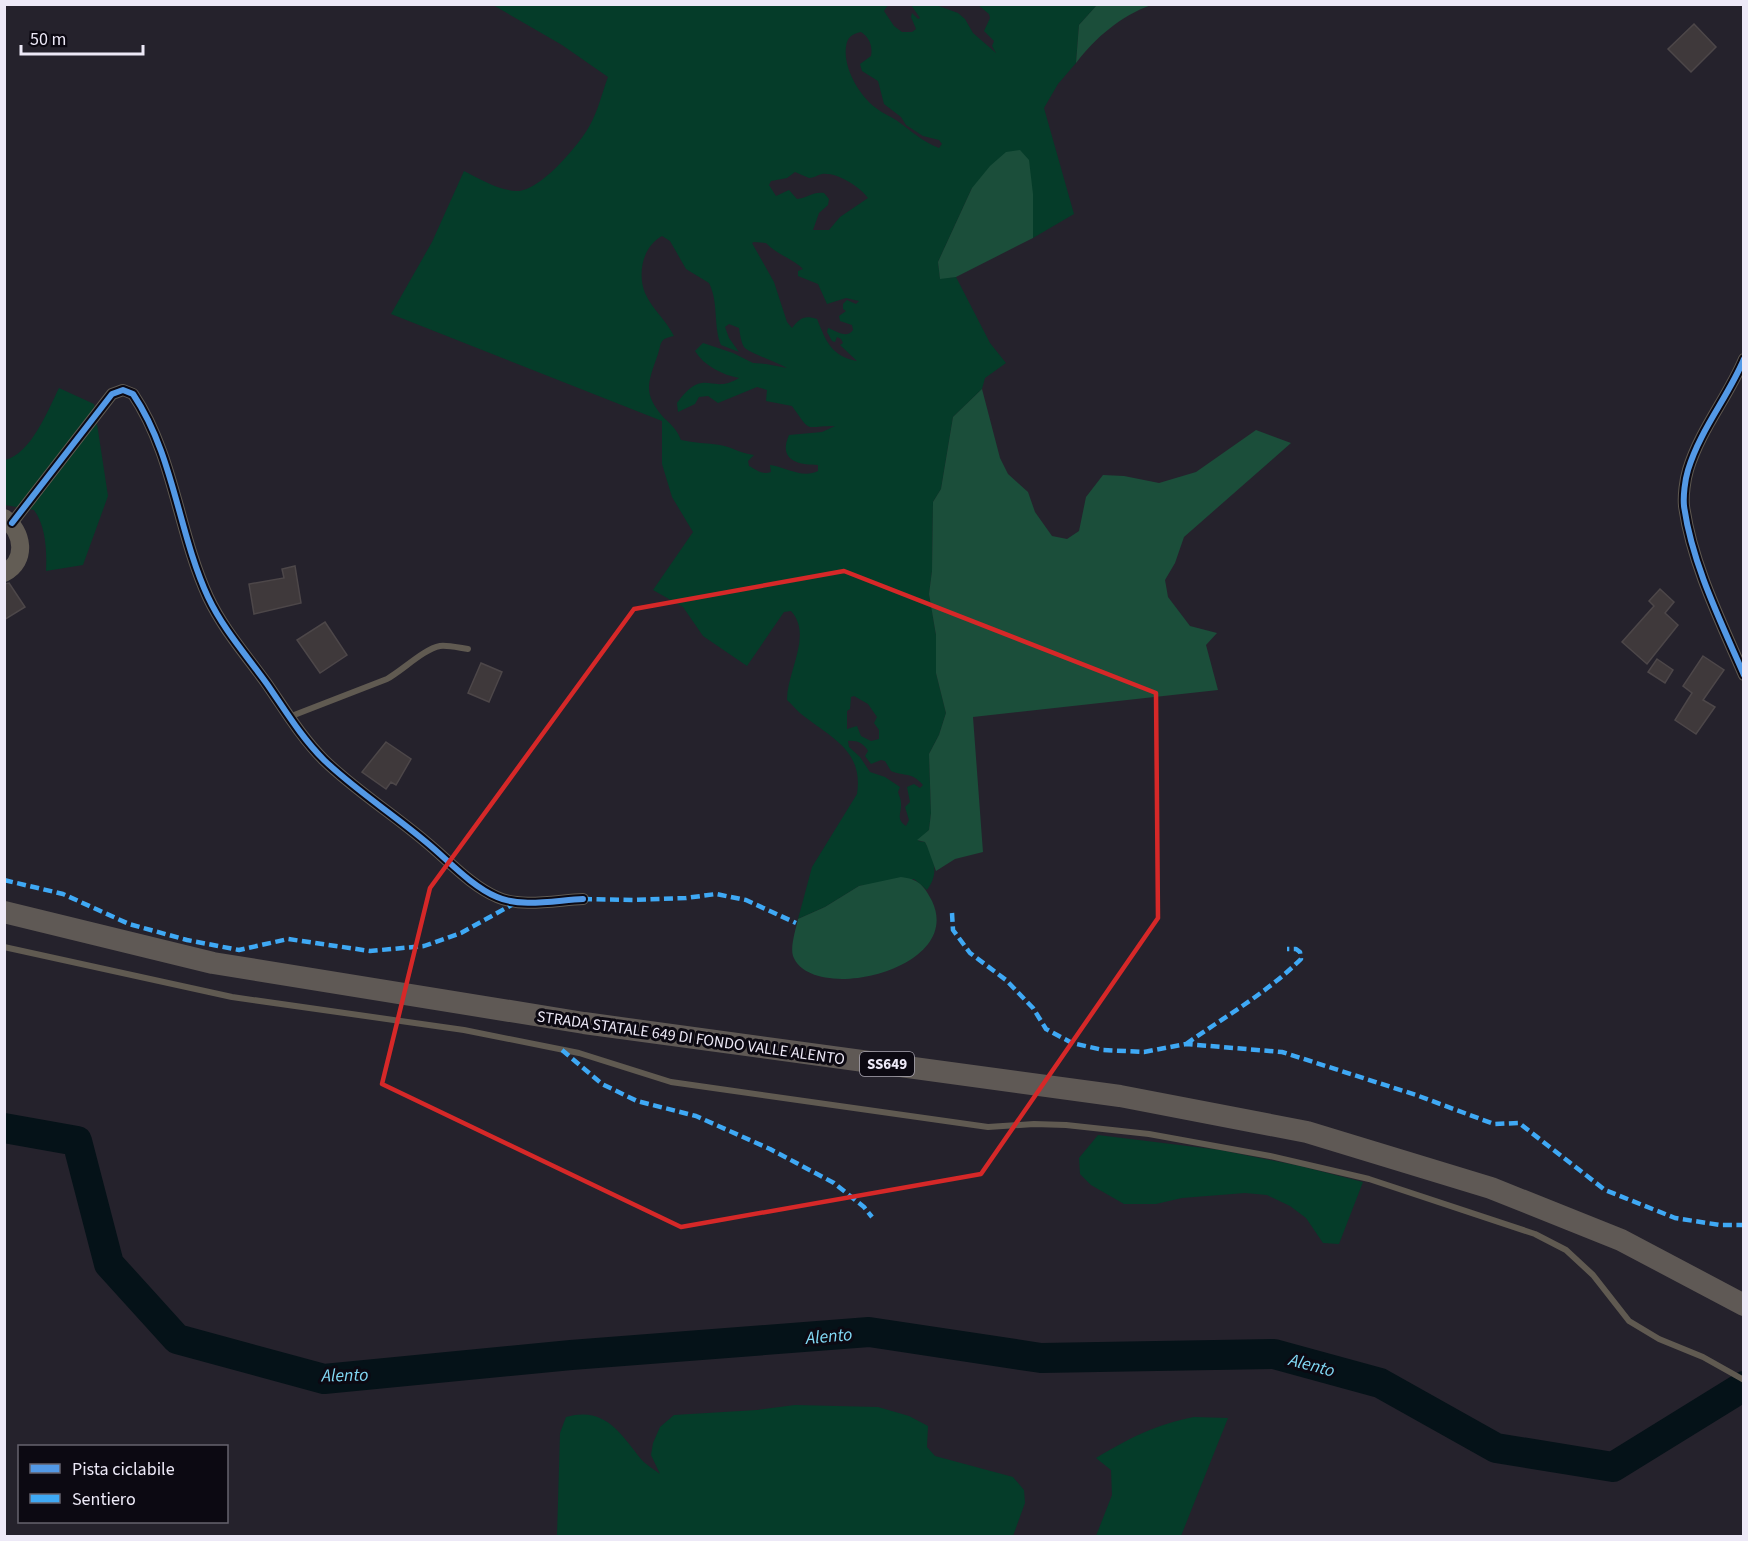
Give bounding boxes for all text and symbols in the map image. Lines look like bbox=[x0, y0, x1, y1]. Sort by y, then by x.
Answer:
scale bar bbox=[21, 18, 142, 56]
text: 50 m bbox=[30, 27, 66, 52]
street label: STRADA STATALE 649 DI FONDO VALLE ALENTO bbox=[535, 1005, 846, 1071]
road number: SS649 bbox=[860, 1052, 914, 1076]
water label: Alento bbox=[804, 1322, 853, 1351]
water label: Alento bbox=[1285, 1347, 1338, 1384]
water label: Alento bbox=[320, 1363, 369, 1388]
legend bbox=[18, 1445, 228, 1523]
text: Pista ciclabile bbox=[72, 1457, 175, 1482]
text: Sentiero bbox=[72, 1487, 136, 1512]

